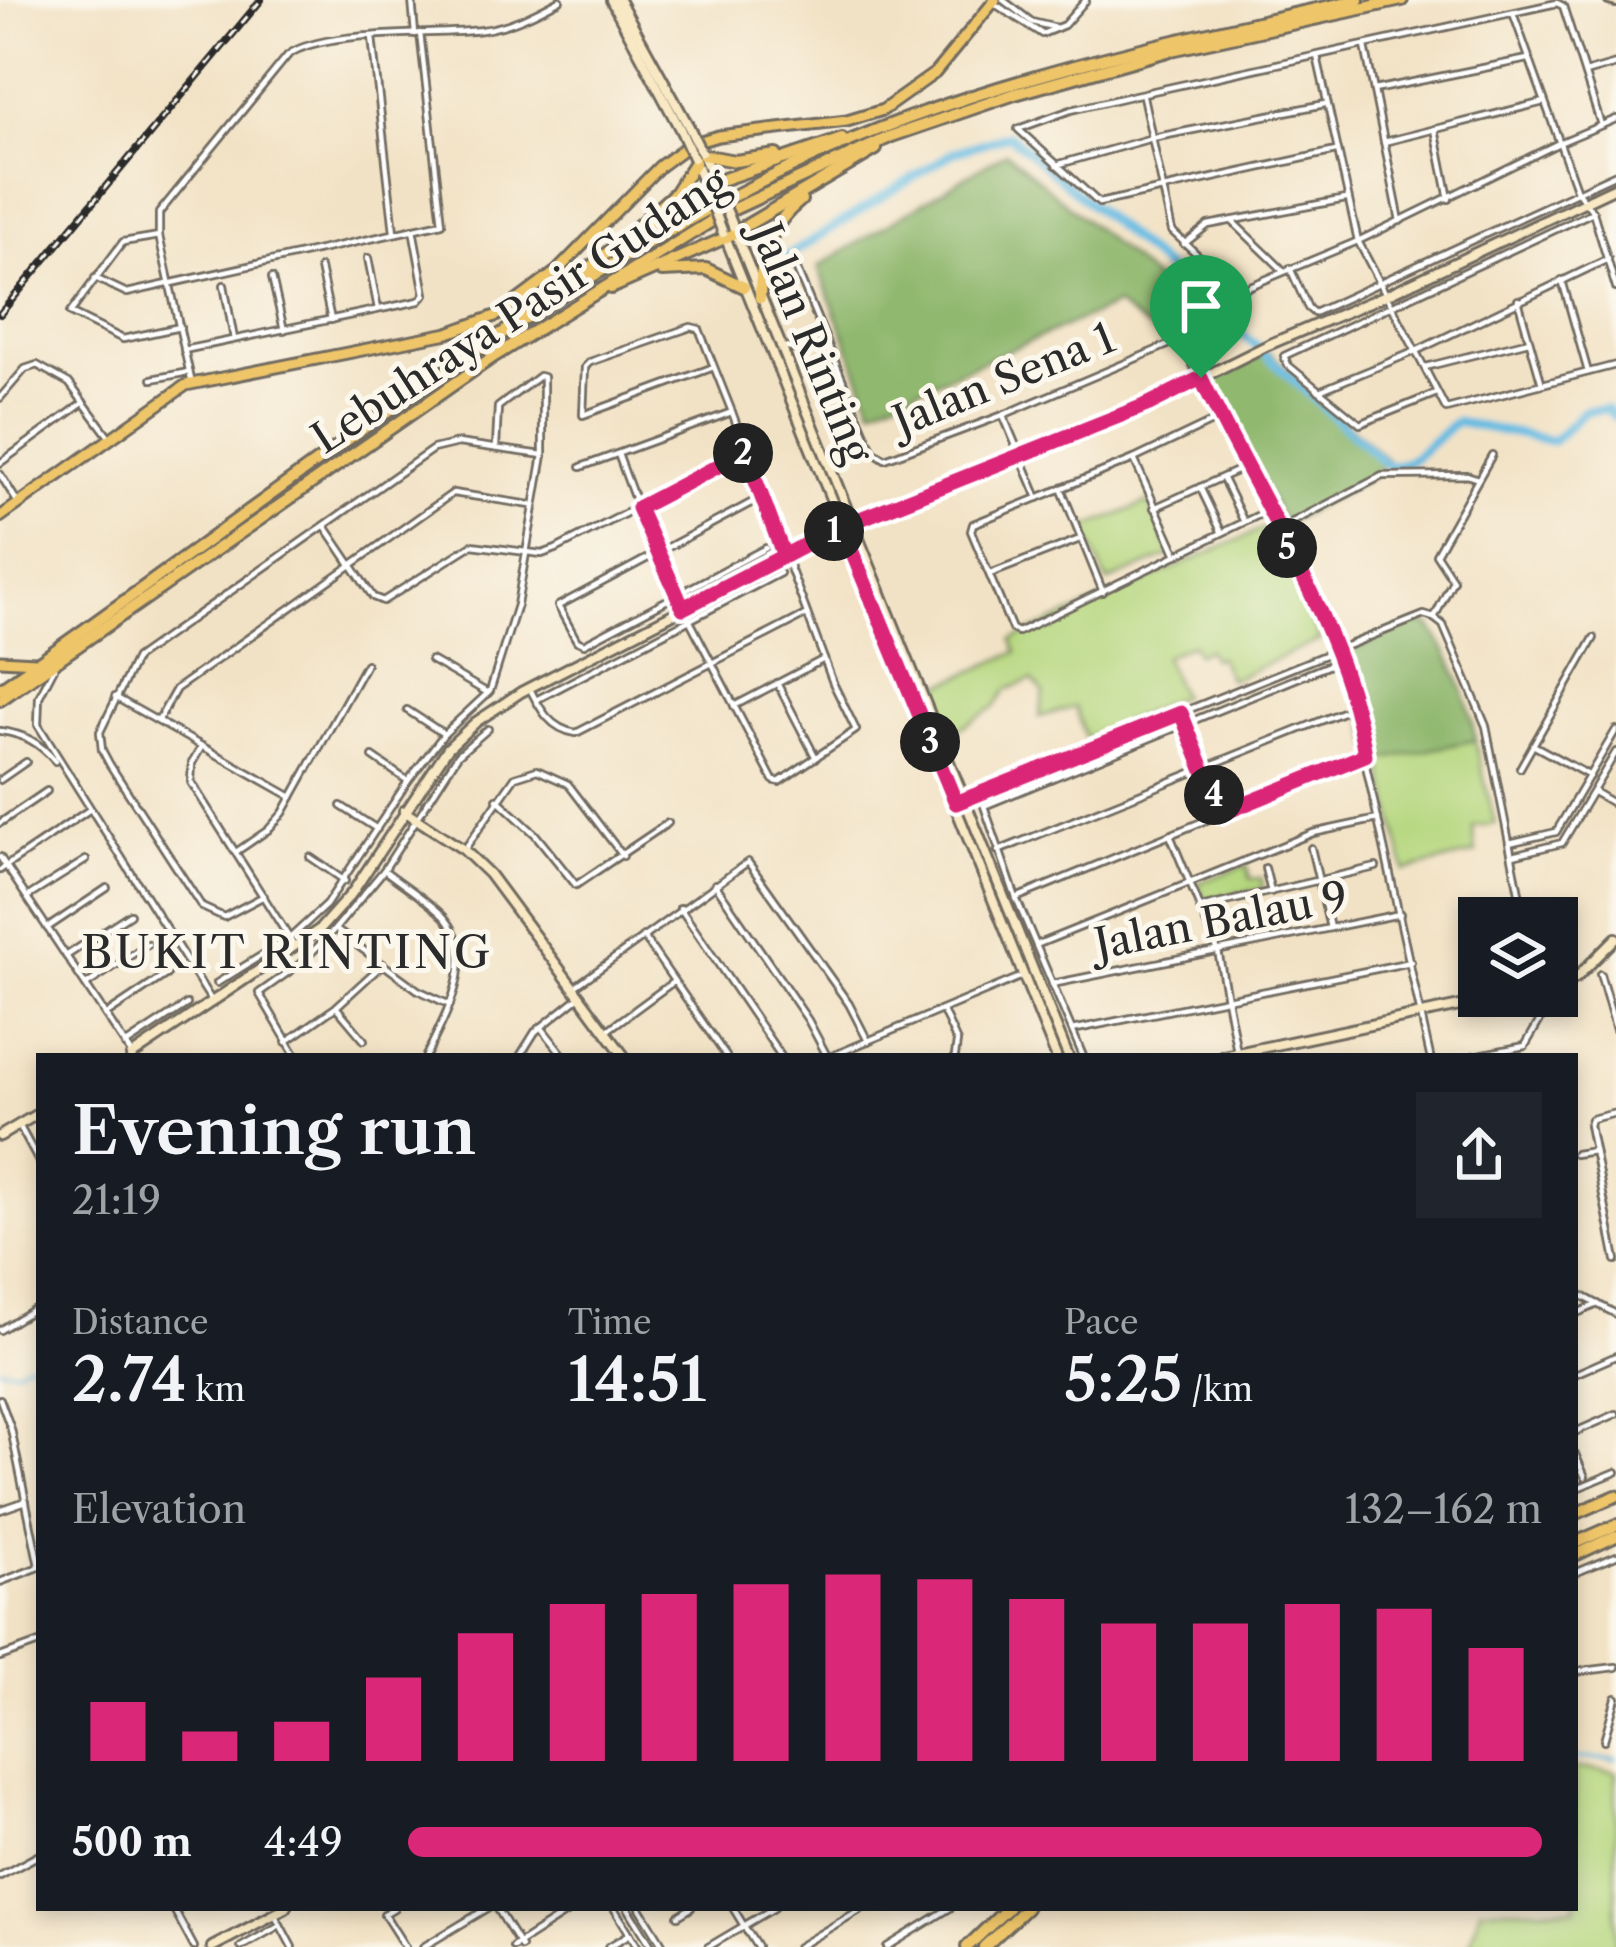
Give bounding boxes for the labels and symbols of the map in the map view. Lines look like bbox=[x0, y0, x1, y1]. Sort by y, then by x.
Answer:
street label: Lebuhraya Pasir Gudang bbox=[302, 155, 739, 464]
street label: Jalan Rinting bbox=[738, 210, 884, 471]
pin bbox=[1150, 255, 1252, 378]
street label: Jalan Sena 1 bbox=[880, 311, 1123, 449]
pin: 2 bbox=[713, 423, 773, 483]
pin: 1 bbox=[804, 501, 864, 561]
pin: 5 bbox=[1257, 518, 1317, 578]
pin: 3 bbox=[900, 712, 960, 772]
pin: 4 bbox=[1184, 765, 1244, 825]
street label: Jalan Balau 9 bbox=[1084, 870, 1352, 971]
district label: BUKIT RINTING bbox=[81, 924, 493, 980]

